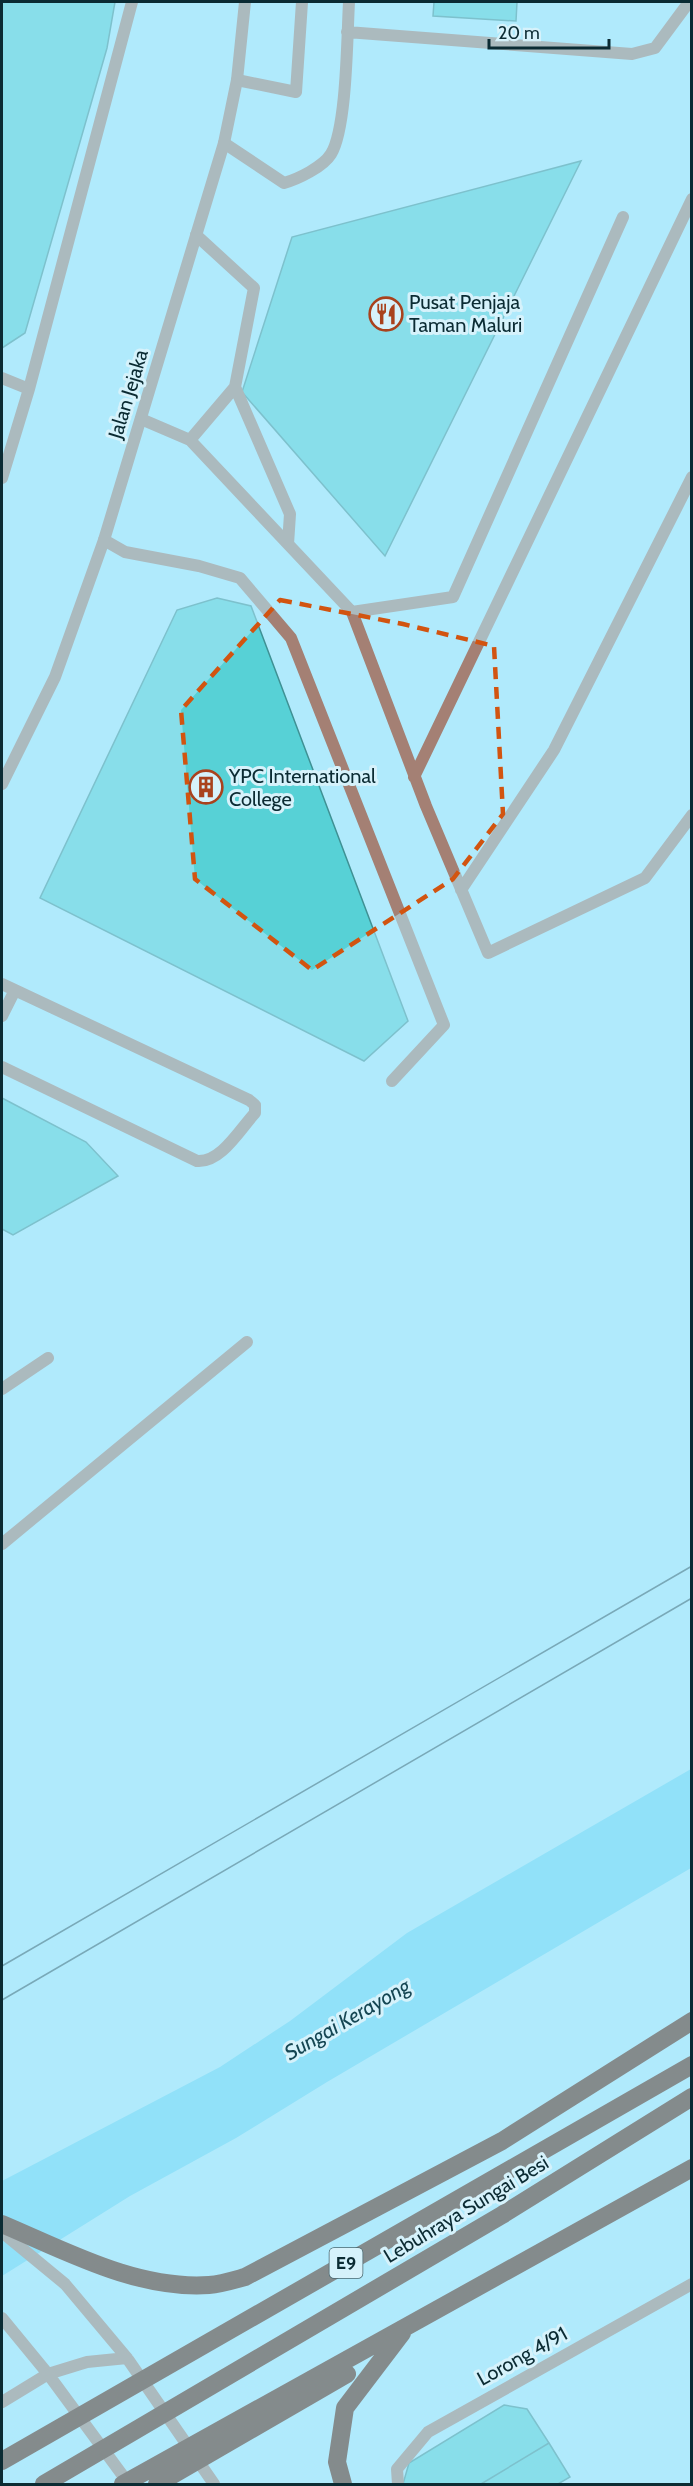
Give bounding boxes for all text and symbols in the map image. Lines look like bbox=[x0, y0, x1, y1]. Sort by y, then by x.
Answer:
scale bar bbox=[489, 12, 609, 50]
text: 20 m bbox=[498, 22, 540, 44]
place label: Pusat Penjaja Taman Maluri bbox=[409, 290, 522, 337]
restaurant icon: Pusat Penjaja Taman Maluri bbox=[368, 296, 404, 332]
street label: Jalan Jejaka bbox=[103, 346, 153, 442]
place label: YPC International College bbox=[228, 764, 376, 811]
building icon: YPC International College bbox=[188, 769, 224, 805]
water label: Sungai Kerayong bbox=[280, 1972, 415, 2065]
street label: Lebuhraya Sungai Besi bbox=[379, 2150, 553, 2268]
road number: E9 bbox=[330, 2248, 362, 2278]
street label: Lorong 4/91 bbox=[473, 2321, 571, 2391]

